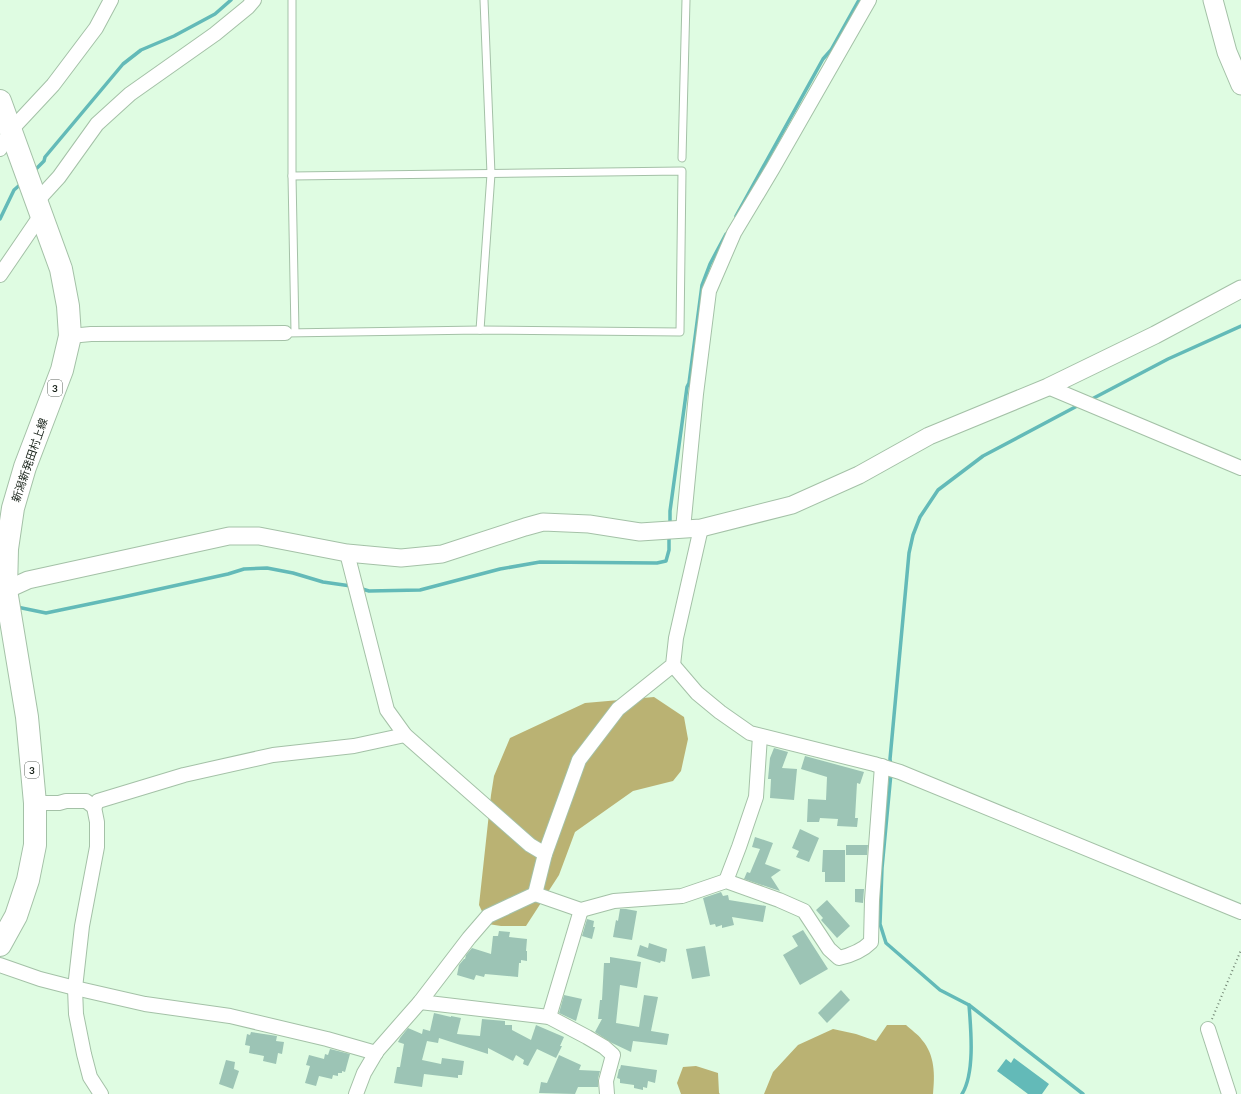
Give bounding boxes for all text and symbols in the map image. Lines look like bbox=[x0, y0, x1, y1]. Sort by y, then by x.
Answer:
road number: 3 bbox=[48, 380, 62, 396]
street label: 新潟新発田村上線 bbox=[9, 416, 49, 504]
road number: 3 bbox=[25, 762, 39, 778]

